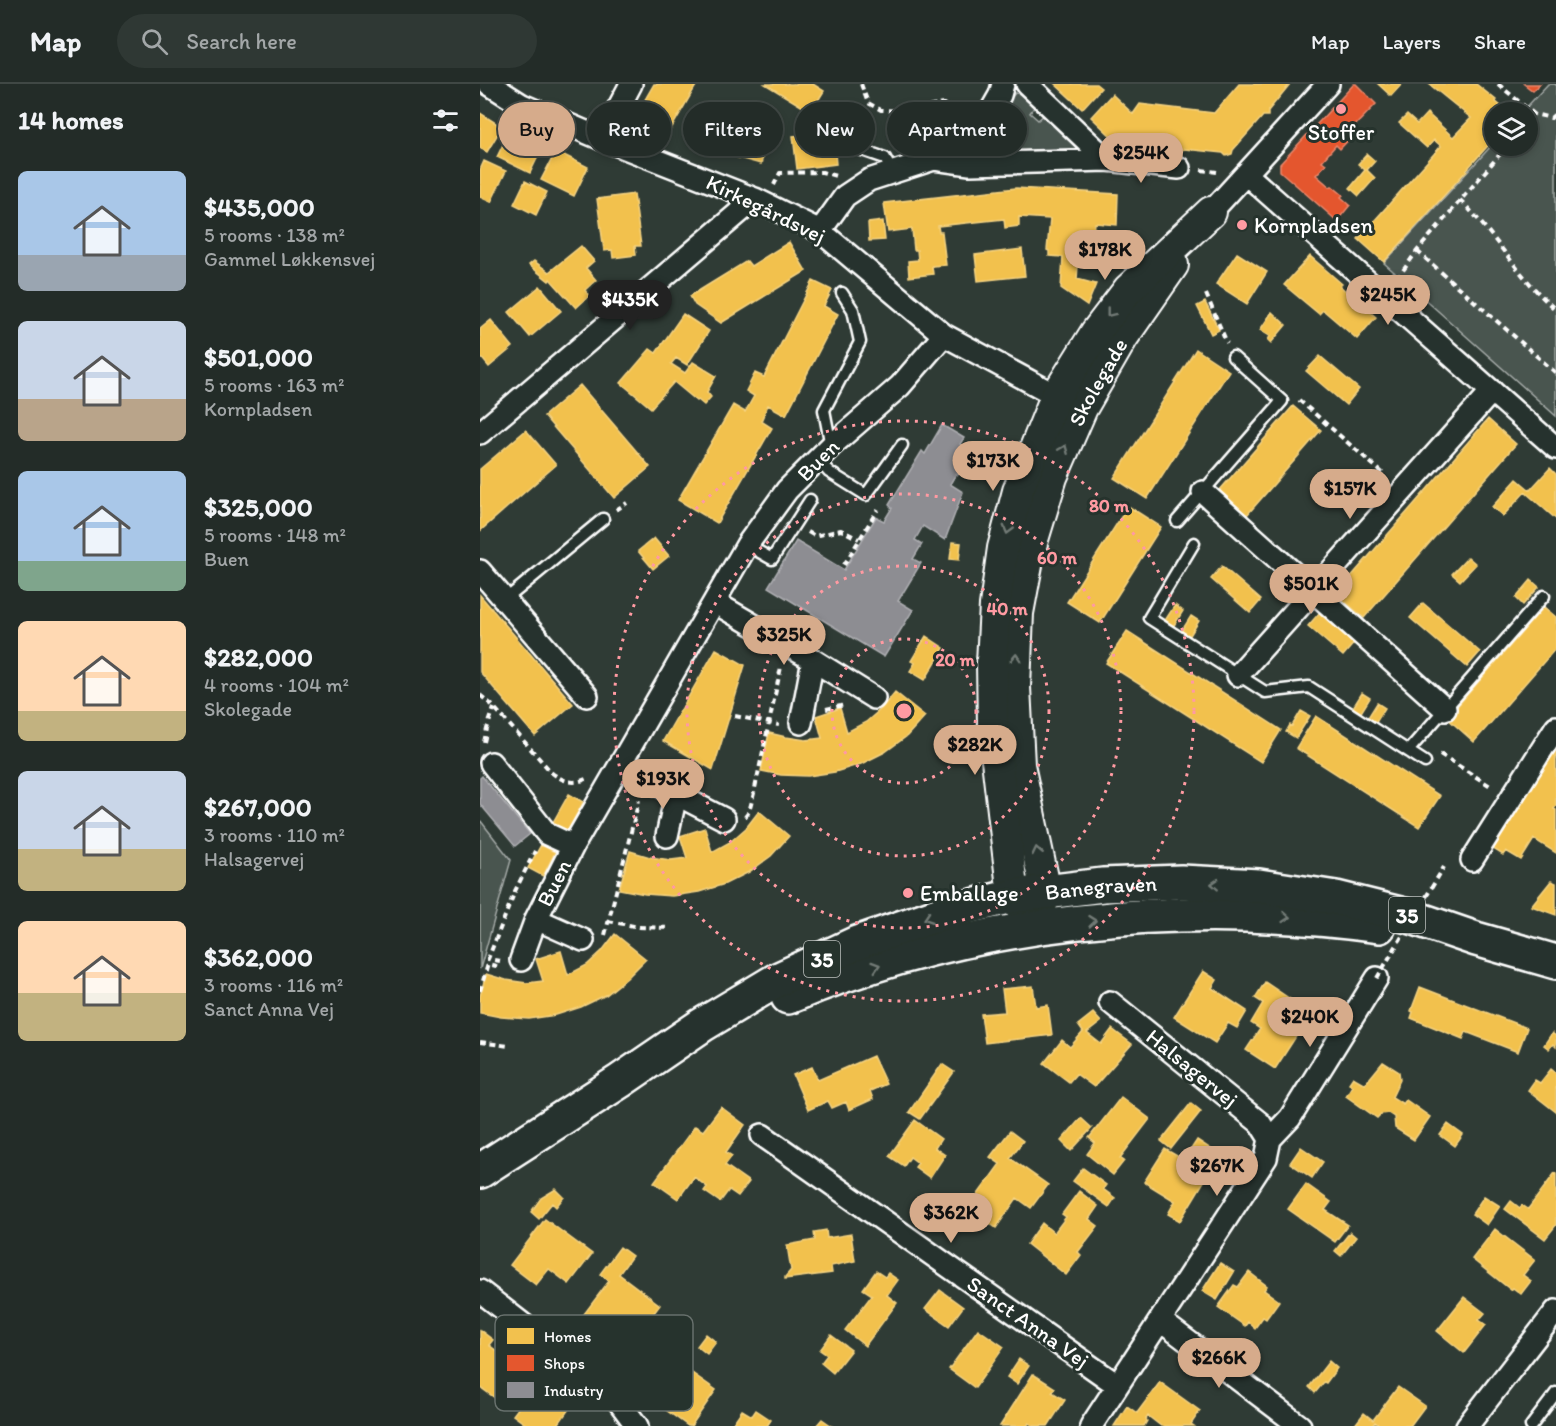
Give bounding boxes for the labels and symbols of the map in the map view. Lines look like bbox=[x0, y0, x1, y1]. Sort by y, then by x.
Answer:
marker: Stoffer bbox=[1334, 102, 1348, 116]
place label: Stoffer bbox=[1308, 119, 1375, 146]
pin: $254K bbox=[1099, 133, 1183, 184]
street label: Kirkegårdsvej bbox=[702, 169, 830, 249]
place label: Kornpladsen bbox=[1254, 212, 1374, 239]
marker: Kornpladsen bbox=[1235, 218, 1249, 232]
pin: $178K bbox=[1063, 230, 1147, 281]
pin: $245K bbox=[1346, 275, 1430, 326]
pin: $435K bbox=[588, 280, 672, 331]
one-way arrow bbox=[1107, 306, 1118, 317]
street label: Skolegade bbox=[1062, 333, 1133, 430]
street label: Buen bbox=[791, 433, 845, 487]
pin: $173K bbox=[951, 441, 1035, 492]
one-way arrow bbox=[1057, 445, 1069, 456]
pin: $157K bbox=[1308, 469, 1392, 520]
text: 80 m bbox=[1089, 495, 1130, 517]
one-way arrow bbox=[1002, 525, 1015, 535]
text: 60 m bbox=[1037, 547, 1078, 569]
pin: $501K bbox=[1269, 564, 1353, 615]
text: 40 m bbox=[986, 598, 1028, 620]
pin: $325K bbox=[742, 615, 826, 666]
text: 20 m bbox=[935, 649, 976, 671]
one-way arrow bbox=[1009, 654, 1022, 663]
centre of rings bbox=[894, 701, 914, 721]
pin: $282K bbox=[933, 725, 1017, 776]
pin: $193K bbox=[621, 759, 705, 810]
one-way arrow bbox=[1032, 846, 1045, 856]
street label: Buen bbox=[531, 854, 577, 911]
street label: Banegraven bbox=[1044, 869, 1158, 905]
one-way arrow bbox=[1211, 877, 1220, 890]
place label: Emballage bbox=[920, 880, 1019, 907]
marker: Emballage bbox=[901, 886, 915, 900]
road number: 35 bbox=[1389, 897, 1425, 933]
one-way arrow bbox=[1282, 910, 1291, 923]
one-way arrow bbox=[923, 911, 934, 924]
one-way arrow bbox=[1087, 915, 1096, 928]
road number: 35 bbox=[804, 941, 840, 977]
one-way arrow bbox=[870, 961, 881, 973]
pin: $240K bbox=[1268, 997, 1352, 1048]
street label: Halsagervej bbox=[1141, 1023, 1243, 1113]
pin: $267K bbox=[1175, 1146, 1259, 1197]
pin: $362K bbox=[909, 1193, 993, 1244]
street label: Sanct Anna Vej bbox=[962, 1270, 1094, 1374]
legend bbox=[495, 1315, 693, 1411]
text: Homes bbox=[544, 1327, 591, 1346]
pin: $266K bbox=[1177, 1338, 1261, 1389]
text: Shops bbox=[544, 1354, 585, 1373]
text: Industry bbox=[544, 1381, 604, 1400]

